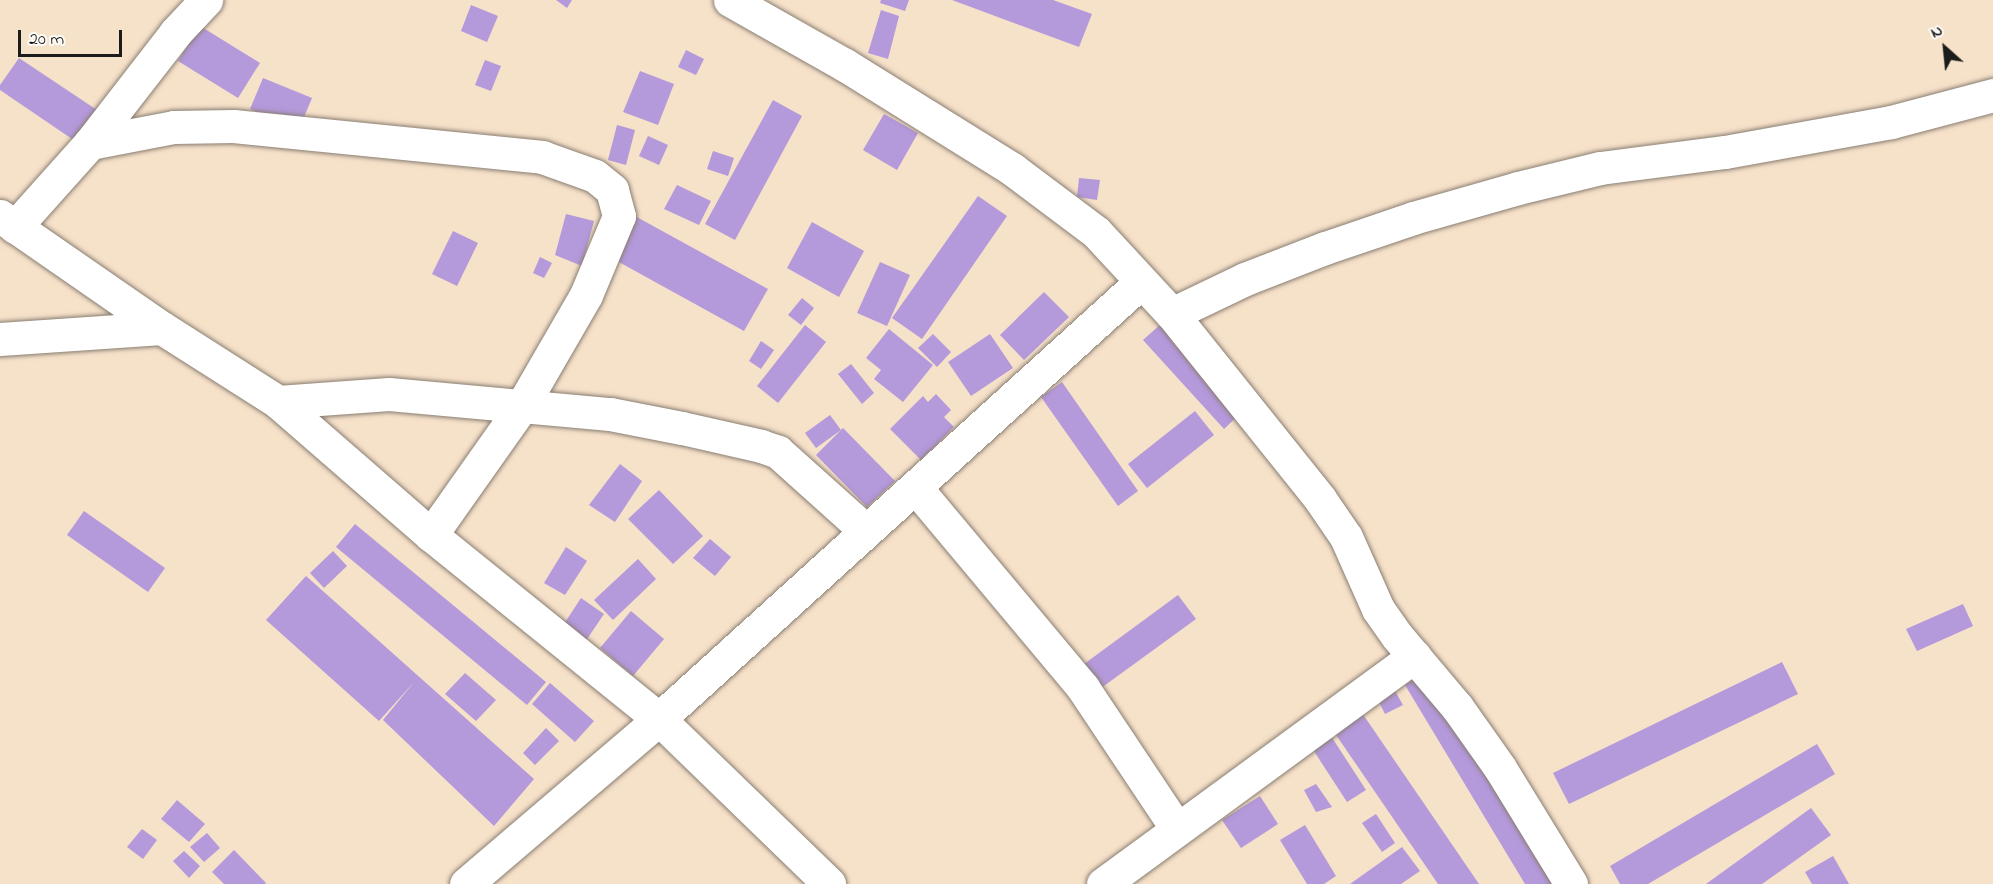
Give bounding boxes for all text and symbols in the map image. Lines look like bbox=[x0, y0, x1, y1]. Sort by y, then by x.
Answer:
scale bar bbox=[21, 18, 124, 56]
north arrow bbox=[1915, 18, 1975, 78]
text: N bbox=[1927, 19, 1947, 45]
text: 20 m bbox=[29, 27, 64, 53]

